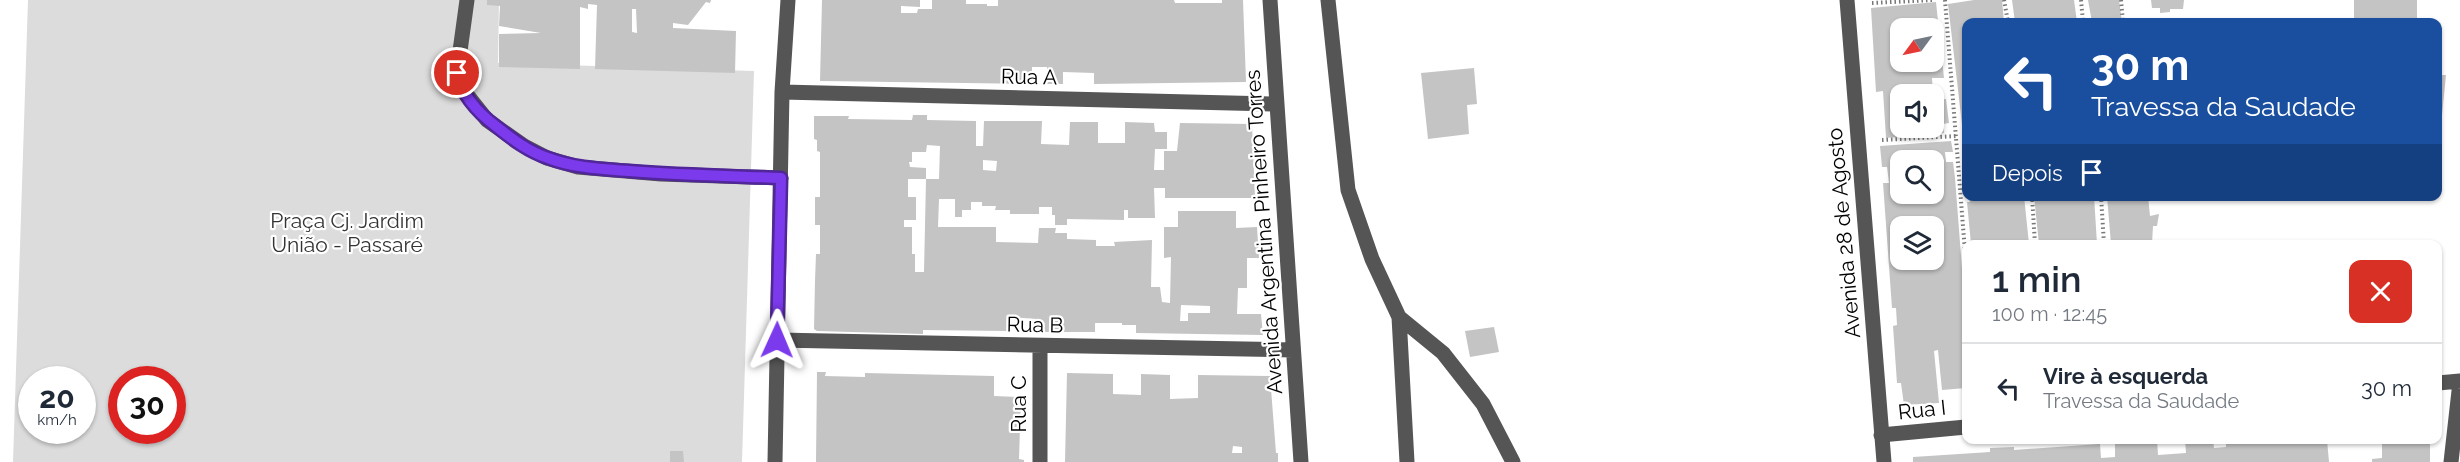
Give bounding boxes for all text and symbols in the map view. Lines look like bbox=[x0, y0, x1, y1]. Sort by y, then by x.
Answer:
north arrow bbox=[1890, 18, 1944, 72]
map controls bbox=[1890, 18, 1944, 270]
text: 30 m bbox=[2091, 41, 2189, 90]
icon: left bbox=[1992, 42, 2070, 120]
pin bbox=[431, 47, 482, 98]
icon: arrive bbox=[440, 56, 473, 89]
street label: Rua A bbox=[1001, 64, 1057, 89]
street label: Avenida Argentina Pinheiro Torres bbox=[1240, 69, 1287, 395]
button: sound bbox=[1890, 84, 1944, 138]
text: Travessa da Saudade bbox=[2091, 91, 2356, 122]
street label: Avenida 28 de Agosto bbox=[1822, 127, 1865, 339]
button: search bbox=[1890, 150, 1944, 204]
icon: arrive bbox=[2075, 156, 2108, 189]
text: Depois bbox=[1992, 160, 2063, 186]
park label: Praça Cj. Jardim União - Passaré bbox=[270, 208, 424, 257]
button: layers bbox=[1890, 216, 1944, 270]
text: 1 min bbox=[1992, 258, 2081, 300]
button: close bbox=[2349, 260, 2412, 323]
text: 100 m · 12:45 bbox=[1992, 302, 2107, 326]
position arrow bbox=[745, 308, 809, 372]
street label: Rua B bbox=[1006, 312, 1064, 337]
text: Vire à esquerda bbox=[2043, 363, 2208, 389]
speed limit sign: 30 bbox=[108, 366, 186, 444]
icon: left bbox=[1992, 372, 2025, 405]
street label: Rua C bbox=[1006, 375, 1031, 433]
text: 30 m bbox=[2361, 375, 2412, 401]
text: 20 bbox=[39, 380, 75, 415]
text: Travessa da Saudade bbox=[2043, 389, 2239, 413]
street label: Rua I bbox=[1897, 395, 1947, 424]
text: km/h bbox=[37, 411, 77, 429]

